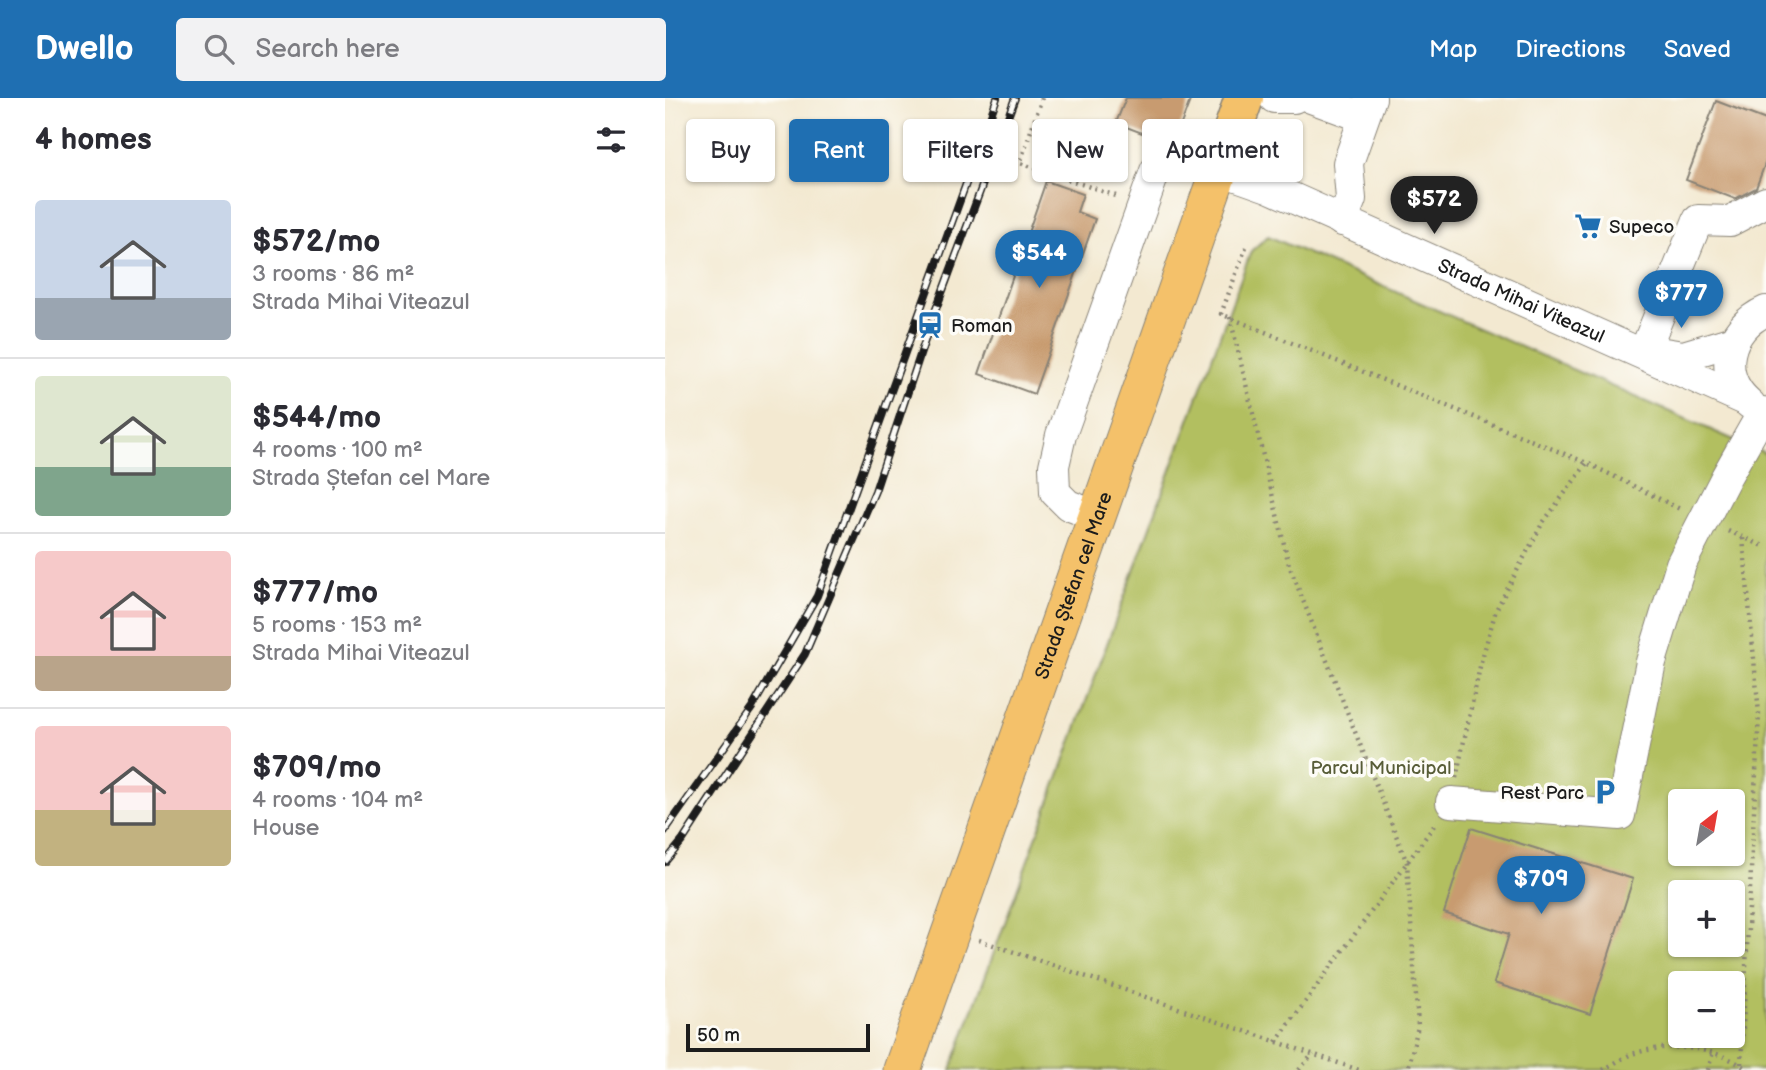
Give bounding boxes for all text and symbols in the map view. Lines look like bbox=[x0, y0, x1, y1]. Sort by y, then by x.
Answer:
search box bbox=[176, 18, 666, 81]
text: Dwello bbox=[35, 29, 134, 69]
icon: search bbox=[200, 30, 238, 68]
text: Search here bbox=[256, 34, 400, 65]
text: Map bbox=[1429, 35, 1477, 64]
text: Directions bbox=[1515, 35, 1626, 64]
text: Saved bbox=[1664, 35, 1731, 64]
chip: Buy bbox=[686, 119, 775, 182]
chip: Rent bbox=[789, 119, 889, 182]
chip: Filters bbox=[903, 119, 1018, 182]
chip: New bbox=[1032, 119, 1128, 182]
chip: Apartment bbox=[1142, 119, 1303, 182]
icon: filters bbox=[592, 121, 630, 159]
text: 4 homes bbox=[35, 122, 152, 158]
pin: $572 bbox=[1393, 176, 1475, 236]
text: $572 bbox=[1407, 185, 1461, 213]
supermarket icon: Supeco bbox=[1573, 211, 1603, 241]
place label: Supeco bbox=[1609, 216, 1674, 239]
text: $572/mo bbox=[252, 224, 380, 260]
icon: home bbox=[91, 228, 175, 312]
pin: $544 bbox=[998, 230, 1080, 290]
text: $544 bbox=[1011, 239, 1067, 267]
street label: Strada Mihai Viteazul bbox=[1434, 254, 1608, 349]
text: 3 rooms · 86 m² bbox=[252, 260, 414, 288]
pin: $777 bbox=[1640, 271, 1722, 330]
text: $777 bbox=[1654, 279, 1708, 307]
text: Strada Mihai Viteazul bbox=[252, 288, 470, 316]
station icon: Roman bbox=[915, 310, 945, 340]
place label: Roman bbox=[951, 315, 1012, 338]
text: $544/mo bbox=[252, 400, 381, 436]
icon: home bbox=[91, 404, 175, 488]
text: 4 rooms · 100 m² bbox=[252, 436, 423, 464]
text: Strada Ștefan cel Mare bbox=[252, 464, 490, 492]
street label: Strada Ștefan cel Mare bbox=[1031, 489, 1118, 682]
text: $777/mo bbox=[252, 575, 378, 611]
icon: home bbox=[91, 579, 175, 663]
text: 5 rooms · 153 m² bbox=[252, 611, 422, 639]
text: Strada Mihai Viteazul bbox=[252, 639, 470, 667]
text: $709/mo bbox=[252, 750, 381, 786]
icon: home bbox=[91, 754, 175, 838]
park label: Parcul Municipal bbox=[1310, 757, 1452, 780]
parking icon: Rest Parc bbox=[1590, 777, 1620, 807]
place label: Rest Parc bbox=[1500, 782, 1584, 805]
text: 4 rooms · 104 m² bbox=[252, 786, 423, 814]
north arrow bbox=[1668, 789, 1745, 866]
map controls bbox=[1668, 789, 1745, 1048]
text: House bbox=[252, 814, 319, 842]
pin: $709 bbox=[1500, 856, 1582, 916]
text: $709 bbox=[1513, 865, 1569, 893]
button: + bbox=[1668, 880, 1745, 957]
button: − bbox=[1668, 971, 1745, 1048]
scale bar bbox=[686, 1021, 870, 1053]
text: 50 m bbox=[697, 1024, 740, 1047]

